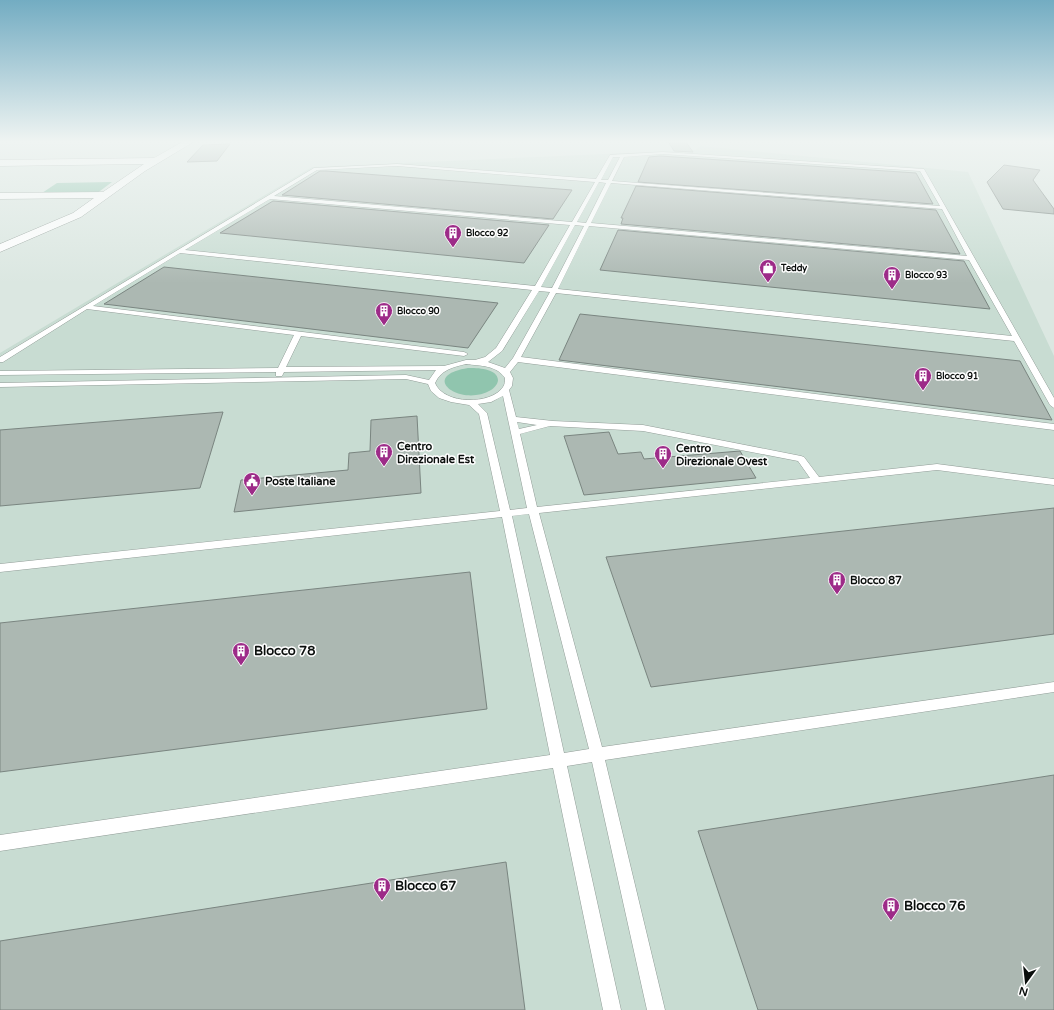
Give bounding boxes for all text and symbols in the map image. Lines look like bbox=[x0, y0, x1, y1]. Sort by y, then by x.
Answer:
building icon: Blocco 92 bbox=[443, 223, 463, 248]
place label: Blocco 92 bbox=[466, 228, 509, 239]
shop icon: Teddy bbox=[758, 258, 778, 283]
place label: Teddy bbox=[780, 263, 807, 274]
building icon: Blocco 93 bbox=[882, 265, 902, 290]
place label: Blocco 93 bbox=[905, 270, 948, 281]
building icon: Blocco 90 bbox=[374, 301, 394, 326]
place label: Blocco 90 bbox=[397, 306, 440, 317]
building icon: Blocco 91 bbox=[913, 366, 933, 391]
place label: Blocco 91 bbox=[936, 371, 979, 382]
place label: Centro Direzionale Est bbox=[397, 440, 475, 466]
building icon: Centro Direzionale Est bbox=[374, 442, 394, 467]
place label: Centro Direzionale Ovest bbox=[676, 442, 768, 468]
building icon: Centro Direzionale Ovest bbox=[653, 444, 673, 469]
public building icon: Poste Italiane bbox=[242, 471, 262, 496]
place label: Poste Italiane bbox=[265, 475, 336, 488]
building icon: Blocco 87 bbox=[827, 570, 847, 595]
place label: Blocco 87 bbox=[850, 574, 902, 587]
building icon: Blocco 78 bbox=[231, 641, 251, 666]
place label: Blocco 78 bbox=[254, 643, 315, 659]
building icon: Blocco 67 bbox=[372, 876, 392, 901]
place label: Blocco 67 bbox=[395, 878, 456, 894]
building icon: Blocco 76 bbox=[881, 896, 901, 921]
place label: Blocco 76 bbox=[904, 898, 965, 914]
north arrow bbox=[1006, 962, 1046, 1002]
text: N bbox=[1018, 984, 1029, 999]

